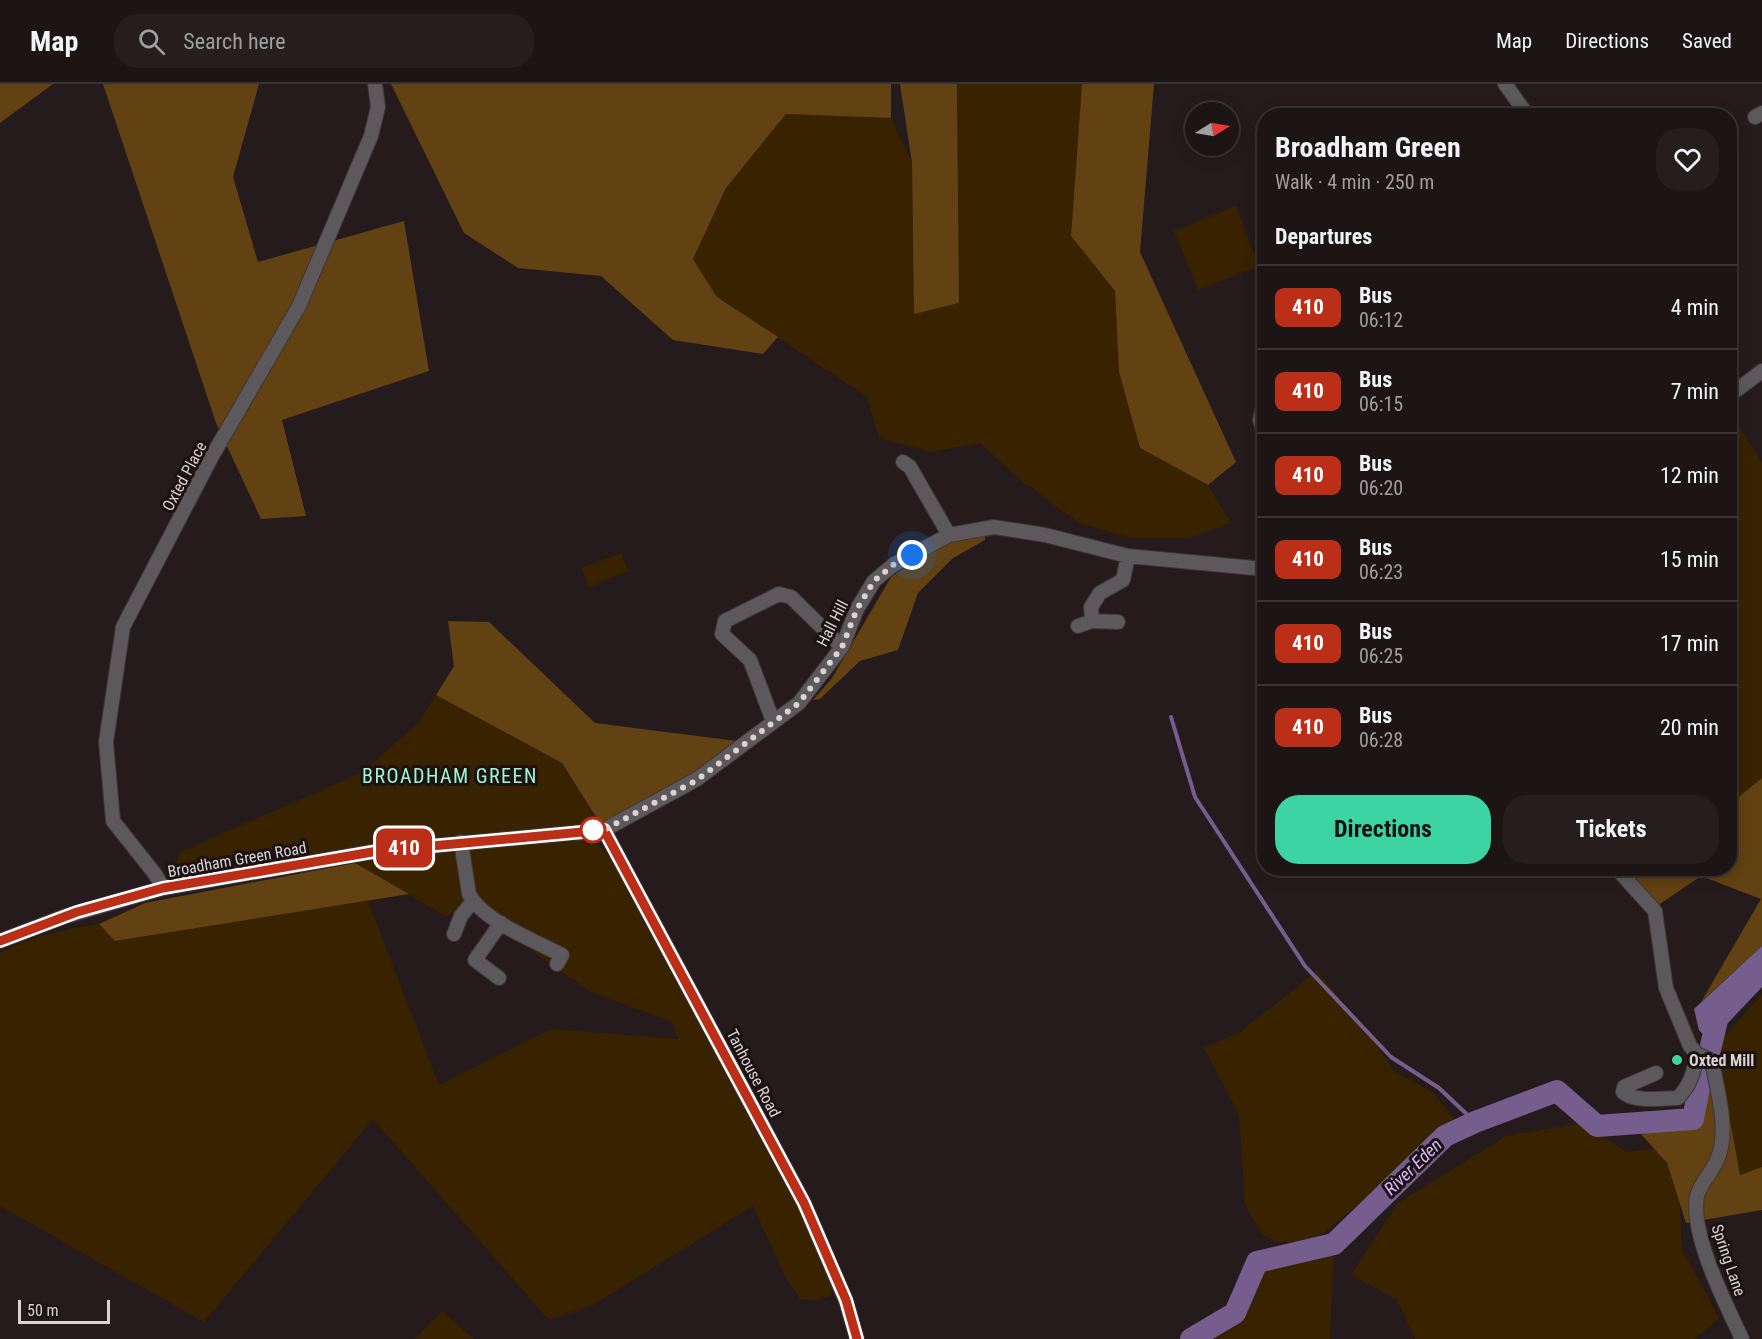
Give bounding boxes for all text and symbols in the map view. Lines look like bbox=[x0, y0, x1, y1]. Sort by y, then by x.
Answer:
search box bbox=[114, 14, 534, 68]
text: Map bbox=[30, 25, 78, 58]
icon: search bbox=[135, 25, 168, 58]
text: Search here bbox=[183, 29, 286, 54]
text: Map bbox=[1496, 29, 1532, 53]
text: Directions bbox=[1565, 29, 1649, 53]
text: Saved bbox=[1682, 29, 1732, 53]
north arrow bbox=[1185, 102, 1239, 156]
map controls bbox=[1185, 102, 1239, 156]
button: heart bbox=[1656, 128, 1719, 191]
text: Broadham Green bbox=[1275, 131, 1461, 164]
text: Walk · 4 min · 250 m bbox=[1275, 170, 1434, 194]
text: Departures bbox=[1275, 224, 1372, 249]
text: Bus bbox=[1359, 283, 1392, 308]
text: 410 bbox=[1292, 295, 1324, 319]
text: 4 min bbox=[1671, 295, 1719, 320]
text: 06:12 bbox=[1359, 308, 1403, 332]
text: Bus bbox=[1359, 367, 1392, 392]
text: 410 bbox=[1292, 379, 1324, 403]
text: 7 min bbox=[1671, 379, 1719, 404]
text: 06:15 bbox=[1359, 392, 1403, 416]
street label: Oxted Place bbox=[158, 438, 211, 514]
text: Bus bbox=[1359, 451, 1392, 476]
text: 410 bbox=[1292, 463, 1324, 487]
text: 12 min bbox=[1660, 463, 1719, 488]
text: 06:20 bbox=[1359, 476, 1403, 500]
text: Bus bbox=[1359, 535, 1392, 560]
your location bbox=[897, 540, 927, 570]
text: 410 bbox=[1292, 547, 1324, 571]
text: 15 min bbox=[1660, 547, 1719, 572]
text: 06:23 bbox=[1359, 560, 1403, 584]
street label: Hall Hill bbox=[813, 597, 852, 650]
text: Bus bbox=[1359, 619, 1392, 644]
text: 410 bbox=[1292, 631, 1324, 655]
text: 17 min bbox=[1660, 631, 1719, 656]
text: 06:25 bbox=[1359, 644, 1403, 668]
text: Bus bbox=[1359, 703, 1392, 728]
text: 410 bbox=[1292, 715, 1324, 739]
text: 20 min bbox=[1660, 715, 1719, 740]
text: 06:28 bbox=[1359, 728, 1403, 752]
district label: BROADHAM GREEN bbox=[362, 764, 538, 788]
button: Directions bbox=[1275, 795, 1491, 864]
button: Tickets bbox=[1503, 795, 1719, 864]
unlabelled marker bbox=[580, 817, 606, 843]
line badge: 410 bbox=[370, 828, 438, 867]
text: 410 bbox=[388, 836, 420, 860]
street label: Broadham Green Road bbox=[166, 838, 308, 881]
street label: Tanhouse Road bbox=[722, 1026, 785, 1120]
place label: Oxted Mill bbox=[1689, 1051, 1754, 1070]
marker: Oxted Mill bbox=[1670, 1053, 1684, 1067]
water label: River Eden bbox=[1379, 1134, 1446, 1199]
street label: Spring Lane bbox=[1707, 1222, 1750, 1299]
scale bar bbox=[18, 1297, 110, 1324]
text: 50 m bbox=[27, 1301, 59, 1320]

